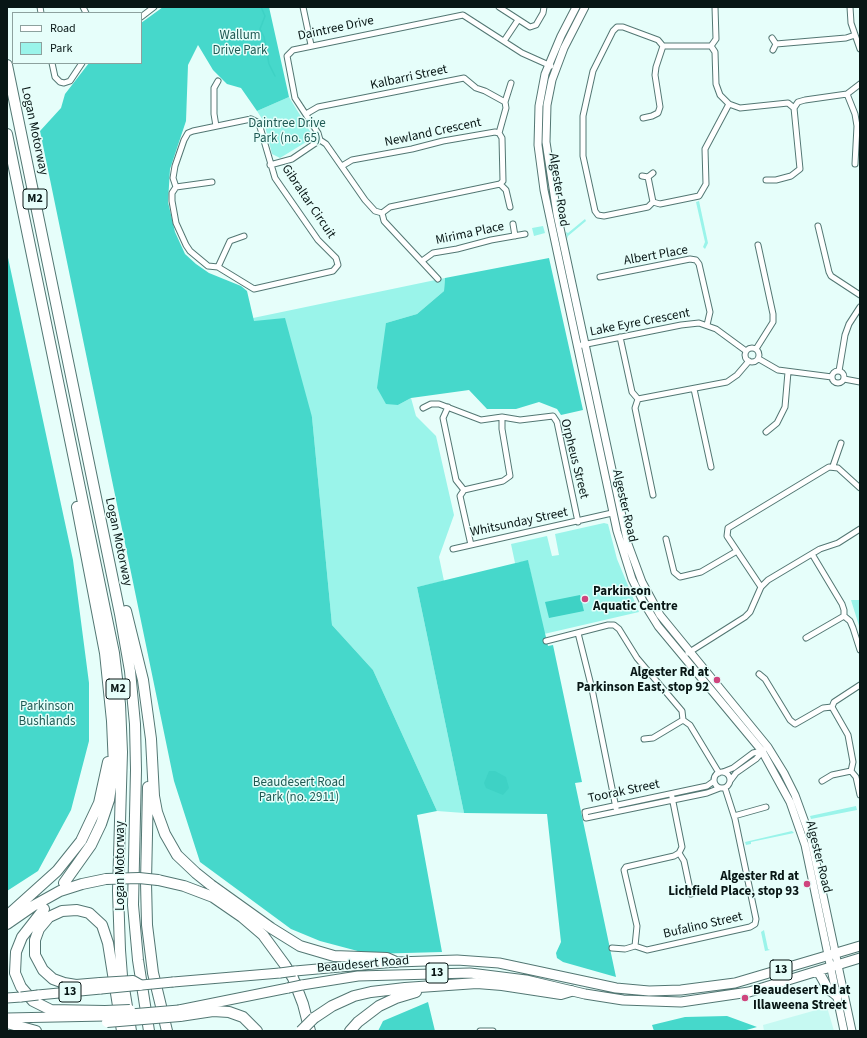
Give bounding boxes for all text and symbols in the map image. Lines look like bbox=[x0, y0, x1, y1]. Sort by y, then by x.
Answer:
legend bbox=[12, 12, 142, 64]
street label: Daintree Drive bbox=[297, 13, 375, 45]
text: Road bbox=[50, 20, 76, 37]
park label: Wallum Drive Park bbox=[212, 28, 268, 59]
text: Park bbox=[50, 40, 72, 57]
street label: Kalbarri Street bbox=[369, 62, 449, 94]
street label: Logan Motorway bbox=[17, 85, 51, 177]
street label: Newland Crescent bbox=[383, 115, 483, 151]
park label: Daintree Drive Park (no. 65) bbox=[248, 116, 326, 147]
street label: Algester Road bbox=[545, 152, 571, 228]
street label: Gibraltar Circuit bbox=[278, 162, 338, 242]
road number: M2 bbox=[23, 189, 47, 209]
street label: Mirima Place bbox=[434, 219, 506, 249]
street label: Albert Place bbox=[623, 243, 689, 269]
street label: Lake Eyre Crescent bbox=[589, 306, 691, 340]
street label: Orpheus Street bbox=[557, 418, 591, 500]
street label: Algester Road bbox=[608, 468, 640, 544]
street label: Logan Motorway bbox=[101, 496, 135, 588]
street label: Whitsunday Street bbox=[469, 505, 569, 541]
place label: Parkinson Aquatic Centre bbox=[593, 584, 678, 615]
marker: Parkinson Aquatic Centre bbox=[580, 594, 590, 604]
place label: Algester Rd at Parkinson East, stop 92 bbox=[576, 665, 709, 696]
marker: Algester Rd at Parkinson East, stop 92 bbox=[712, 675, 722, 685]
road number: M2 bbox=[106, 679, 130, 699]
park label: Parkinson Bushlands bbox=[19, 699, 75, 730]
park label: Beaudesert Road Park (no. 2911) bbox=[253, 775, 345, 806]
street label: Toorak Street bbox=[587, 777, 661, 807]
street label: Algester Road bbox=[801, 819, 835, 895]
street label: Logan Motorway bbox=[113, 821, 129, 911]
place label: Algester Rd at Lichfield Place, stop 93 bbox=[668, 869, 799, 900]
marker: Algester Rd at Lichfield Place, stop 93 bbox=[802, 879, 812, 889]
street label: Bufalino Street bbox=[662, 909, 744, 943]
street label: Beaudesert Road bbox=[316, 953, 410, 977]
road number: 13 bbox=[770, 960, 792, 980]
road number: 13 bbox=[426, 963, 448, 983]
road number: 13 bbox=[59, 982, 81, 1002]
place label: Beaudesert Rd at Illaweena Street bbox=[753, 983, 851, 1014]
marker: Beaudesert Rd at Illaweena Street bbox=[740, 993, 750, 1003]

